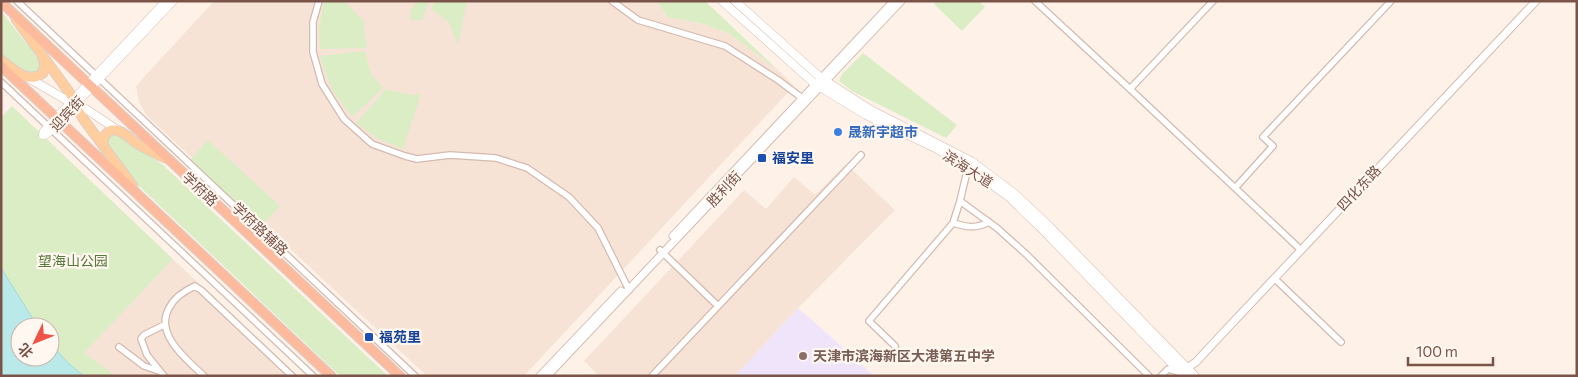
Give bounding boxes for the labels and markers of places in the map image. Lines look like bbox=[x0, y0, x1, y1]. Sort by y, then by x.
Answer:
place label: 晟新宇超市 bbox=[848, 123, 918, 140]
marker: 晟新宇超市 bbox=[832, 126, 844, 138]
place label: 福安里 bbox=[772, 149, 814, 166]
marker: 福安里 bbox=[756, 152, 768, 164]
place label: 福苑里 bbox=[379, 328, 421, 345]
marker: 福苑里 bbox=[363, 331, 375, 343]
place label: 天津市滨海新区大港第五中学 bbox=[813, 347, 995, 364]
marker: 天津市滨海新区大港第五中学 bbox=[797, 350, 809, 362]

